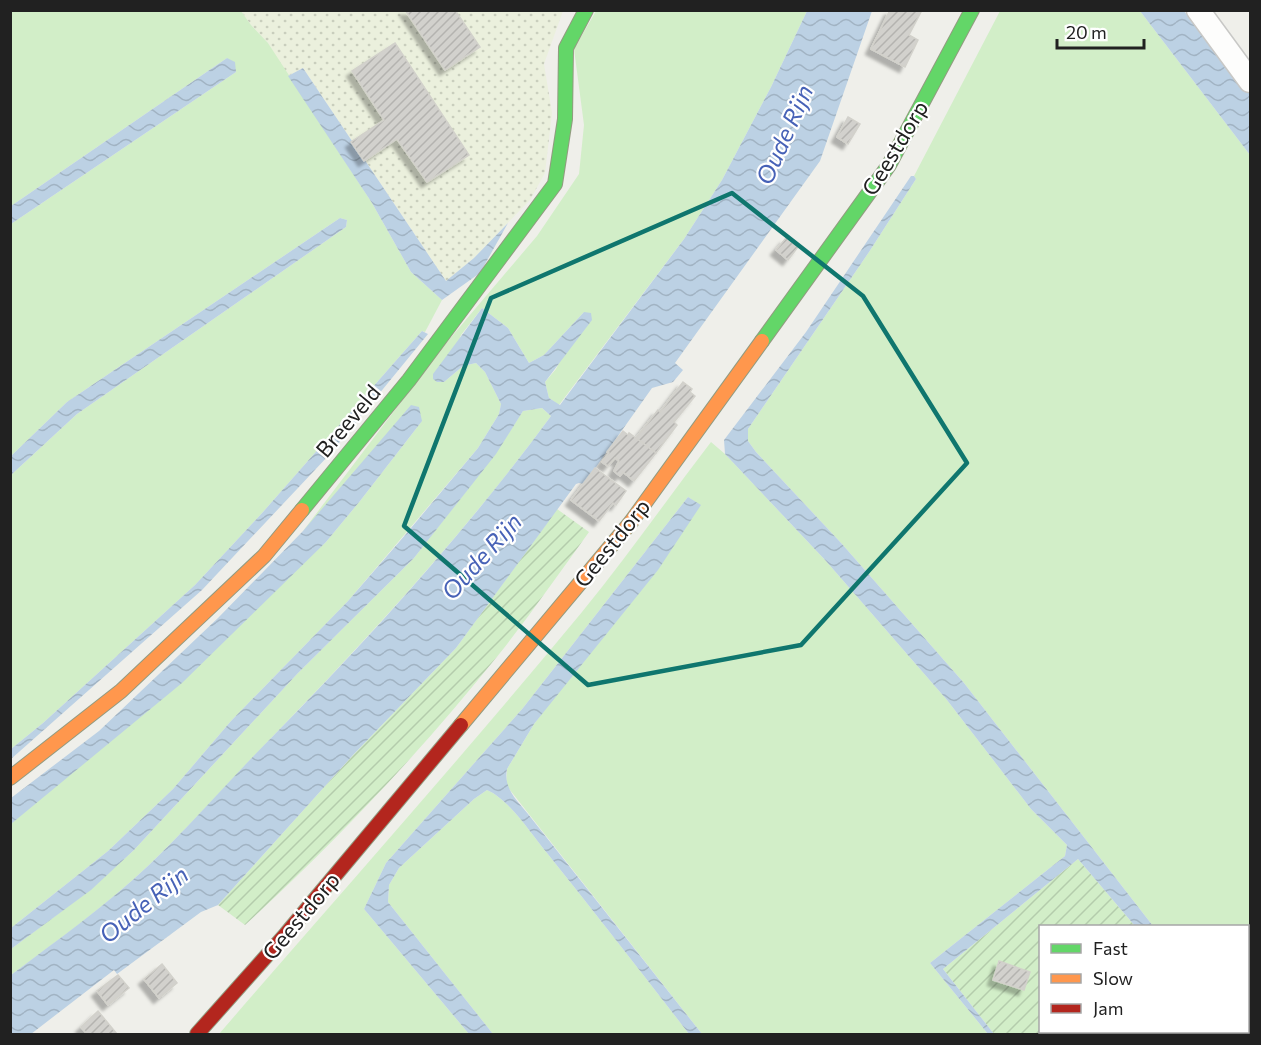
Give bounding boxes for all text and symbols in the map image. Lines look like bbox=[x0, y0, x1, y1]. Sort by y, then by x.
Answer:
scale bar bbox=[1057, 12, 1144, 50]
text: 20 m bbox=[1066, 21, 1107, 43]
water label: Oude Rijn bbox=[749, 80, 818, 189]
street label: Geestdorp bbox=[856, 95, 933, 200]
street label: Breeveld bbox=[310, 379, 386, 462]
street label: Geestdorp bbox=[568, 493, 655, 592]
water label: Oude Rijn bbox=[435, 507, 527, 605]
water label: Oude Rijn bbox=[93, 859, 193, 949]
street label: Geestdorp bbox=[256, 866, 345, 965]
legend bbox=[1039, 925, 1249, 1033]
text: Fast bbox=[1093, 937, 1128, 959]
text: Slow bbox=[1093, 967, 1133, 989]
text: Jam bbox=[1093, 997, 1123, 1019]

